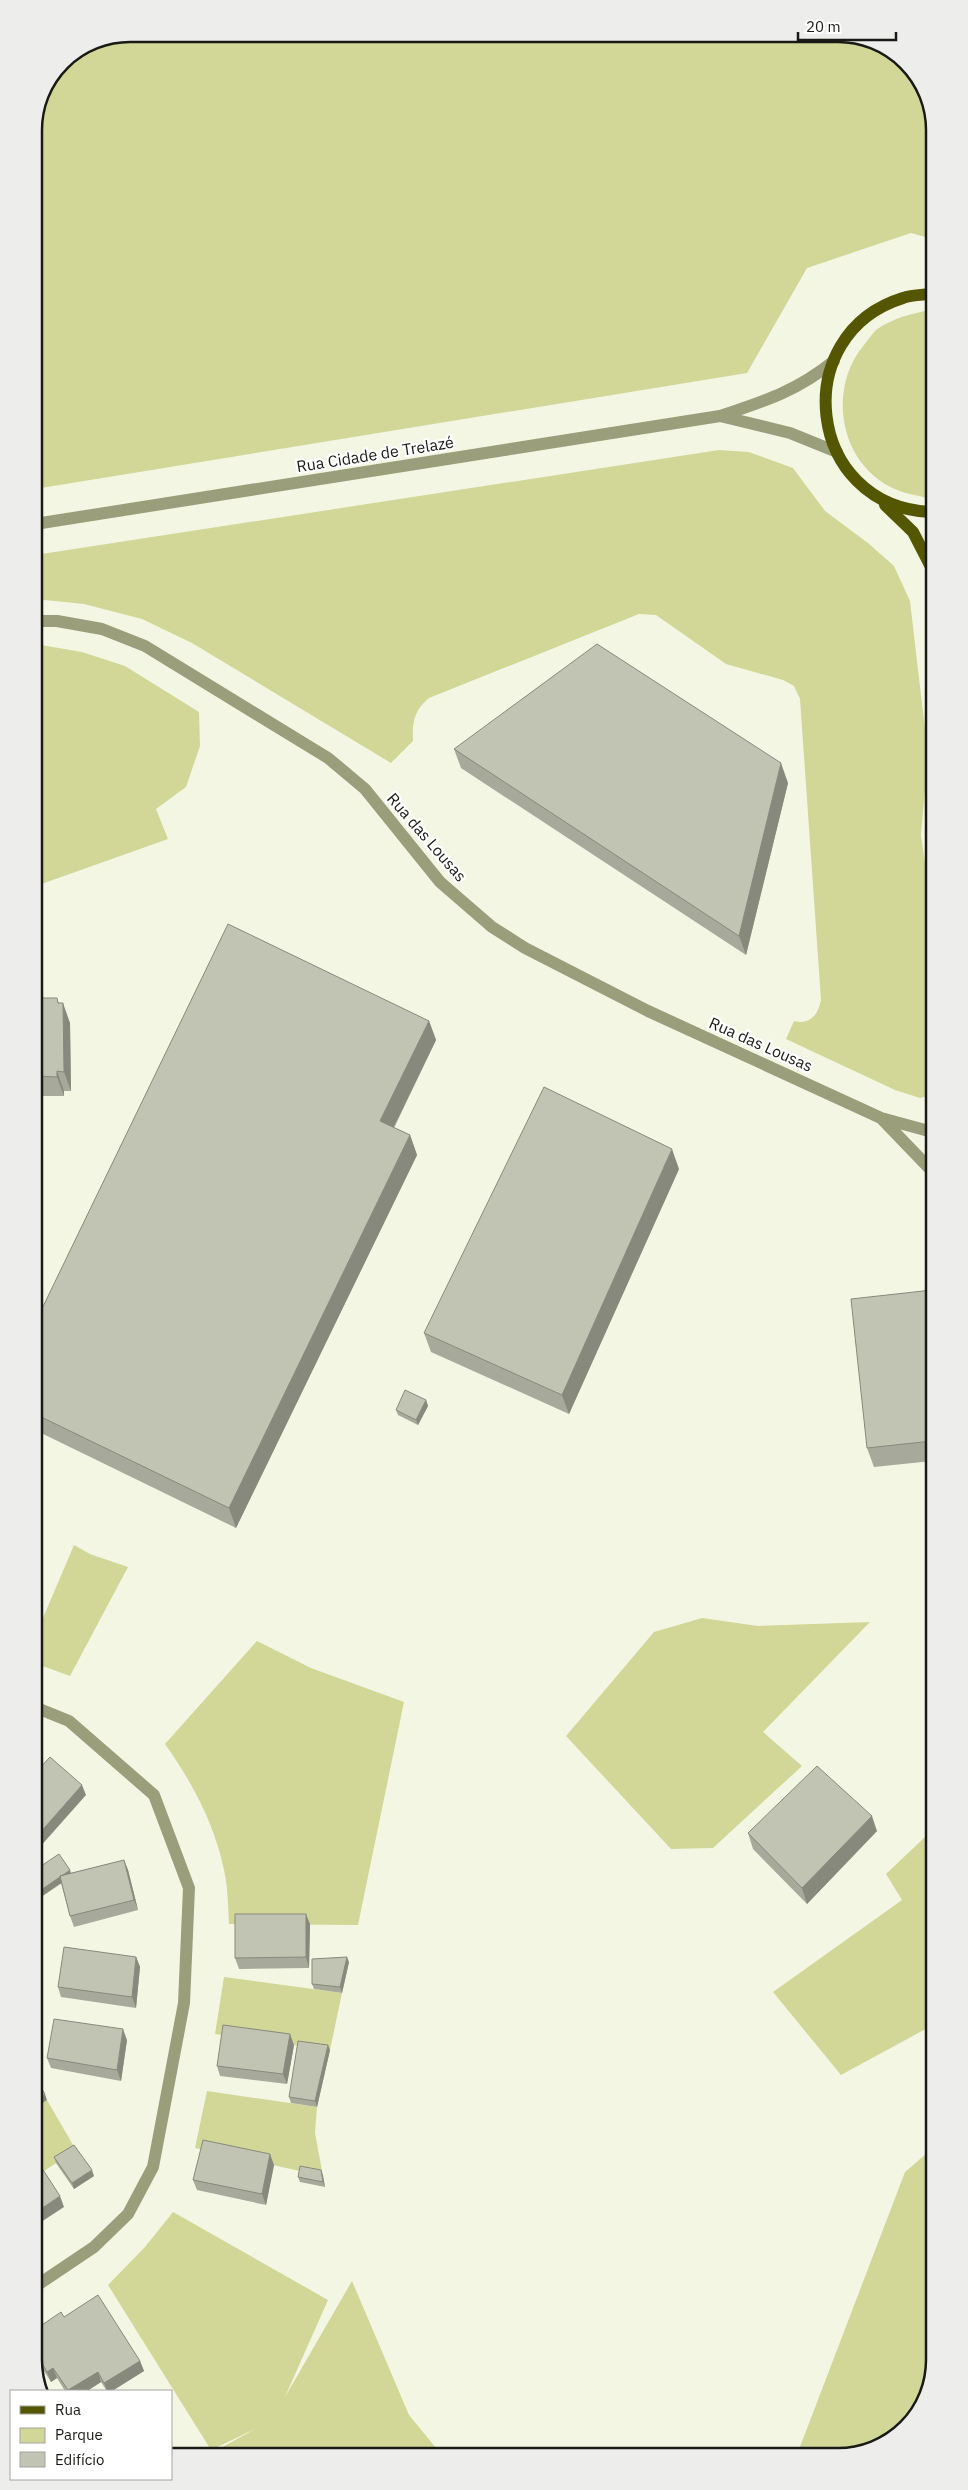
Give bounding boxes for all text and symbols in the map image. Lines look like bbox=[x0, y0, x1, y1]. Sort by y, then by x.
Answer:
scale bar bbox=[798, 10, 896, 42]
text: 20 m bbox=[806, 17, 841, 36]
street label: Rua Cidade de Trelazé bbox=[295, 432, 455, 476]
street label: Rua das Lousas bbox=[383, 789, 471, 885]
street label: Rua das Lousas bbox=[706, 1012, 816, 1076]
legend bbox=[10, 2390, 172, 2480]
text: Rua bbox=[55, 2400, 81, 2419]
text: Parque bbox=[55, 2425, 103, 2444]
text: Edifício bbox=[55, 2450, 104, 2469]

